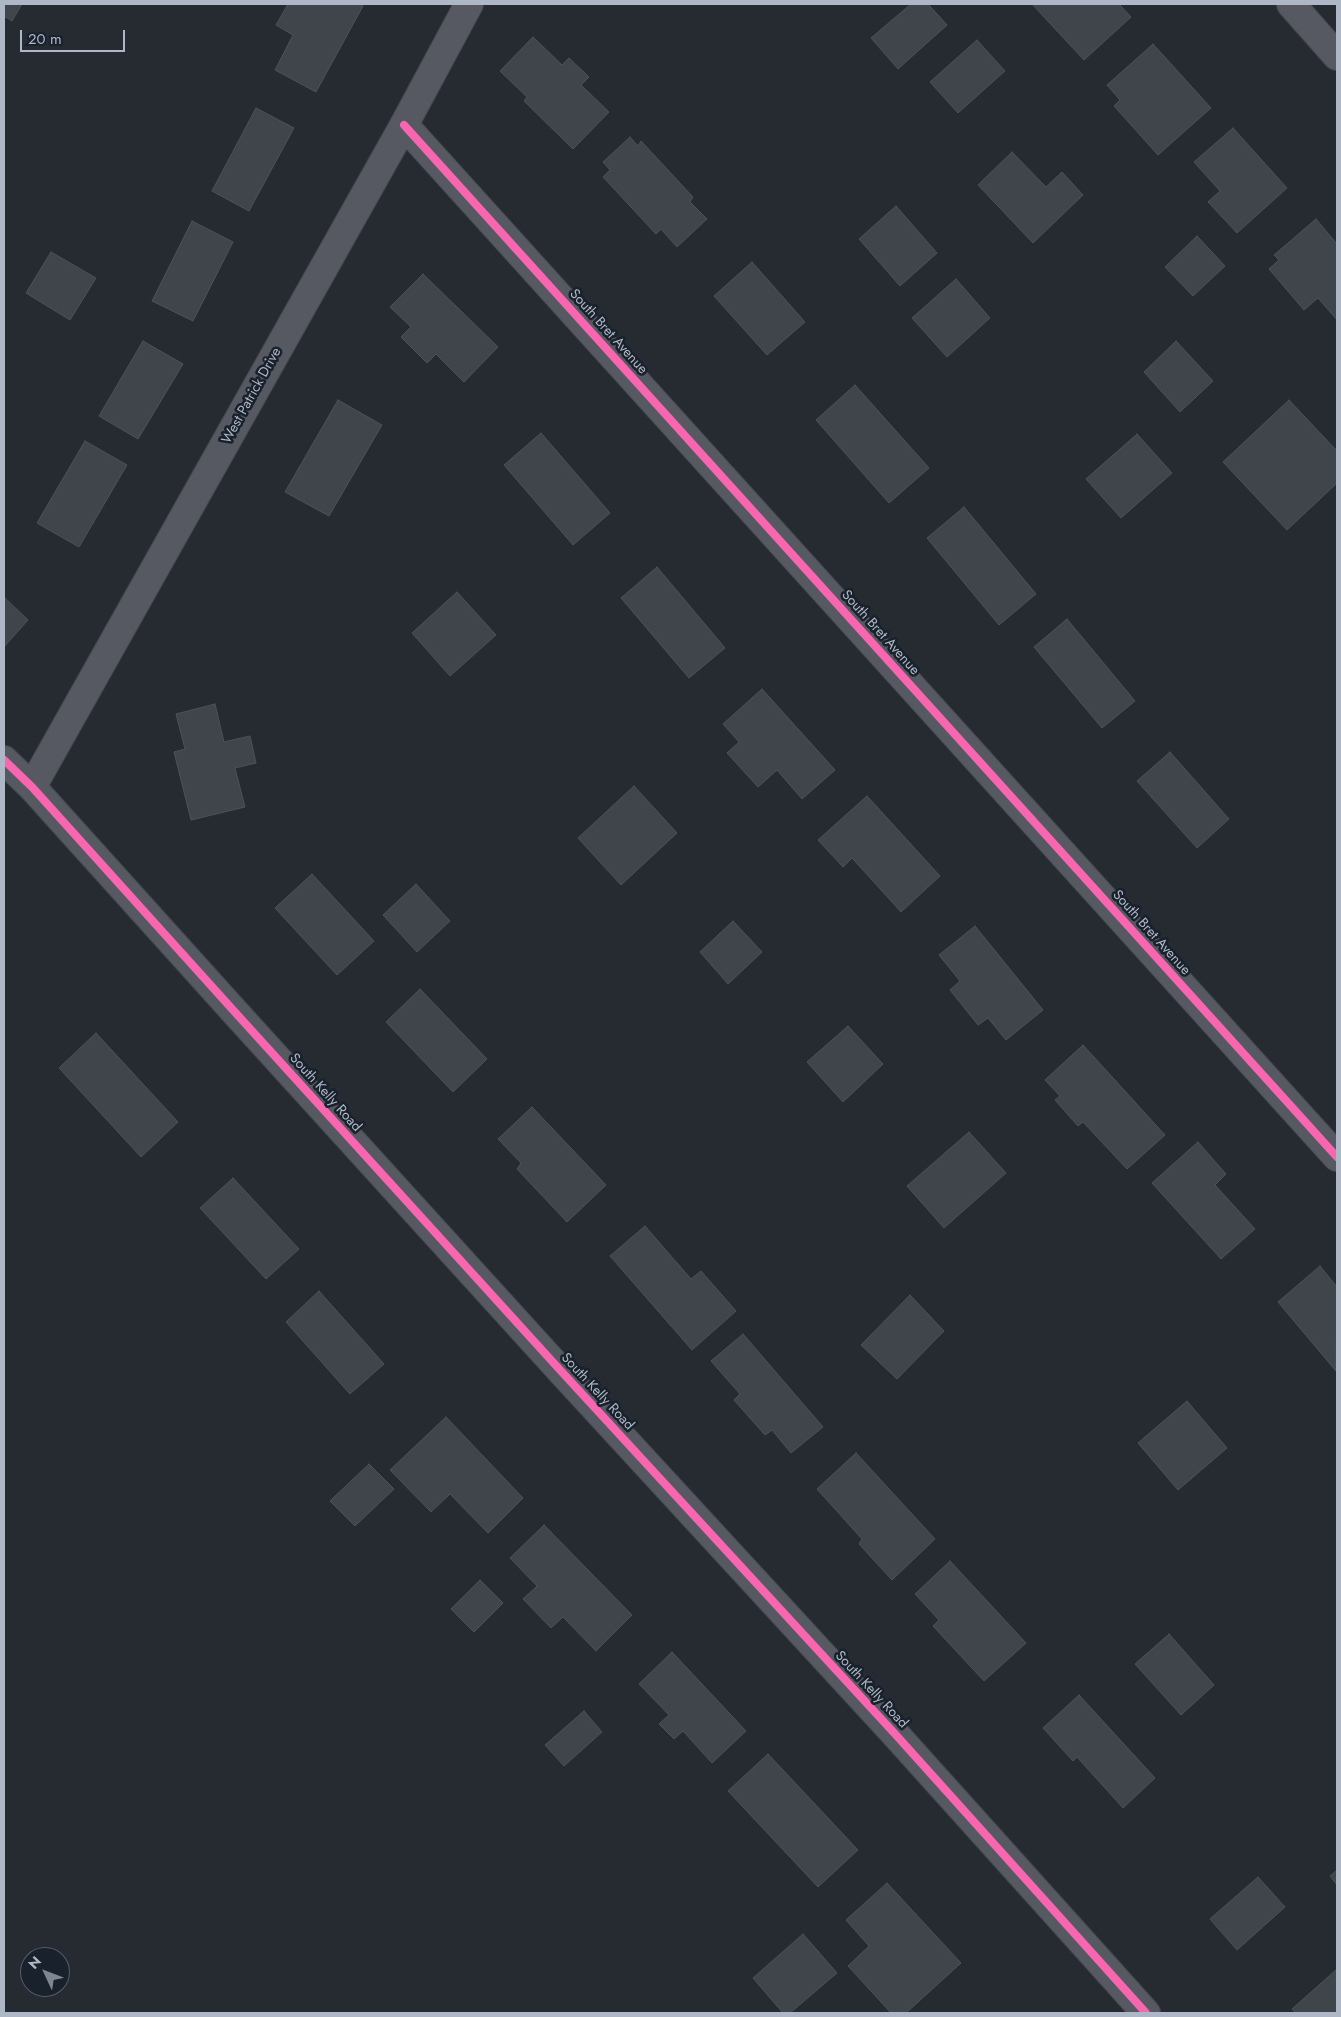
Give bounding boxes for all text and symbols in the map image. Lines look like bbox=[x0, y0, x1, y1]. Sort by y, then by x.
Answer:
scale bar bbox=[22, 20, 128, 52]
text: 20 m bbox=[28, 28, 62, 50]
street label: South Bret Avenue bbox=[566, 286, 650, 378]
street label: West Patrick Drive bbox=[219, 345, 285, 447]
street label: South Bret Avenue bbox=[838, 587, 922, 679]
street label: South Bret Avenue bbox=[1109, 887, 1193, 979]
street label: South Kelly Road bbox=[286, 1050, 364, 1136]
street label: South Kelly Road bbox=[557, 1350, 637, 1434]
street label: South Kelly Road bbox=[831, 1648, 911, 1732]
north arrow bbox=[20, 1947, 70, 1997]
text: N bbox=[24, 1952, 46, 1973]

